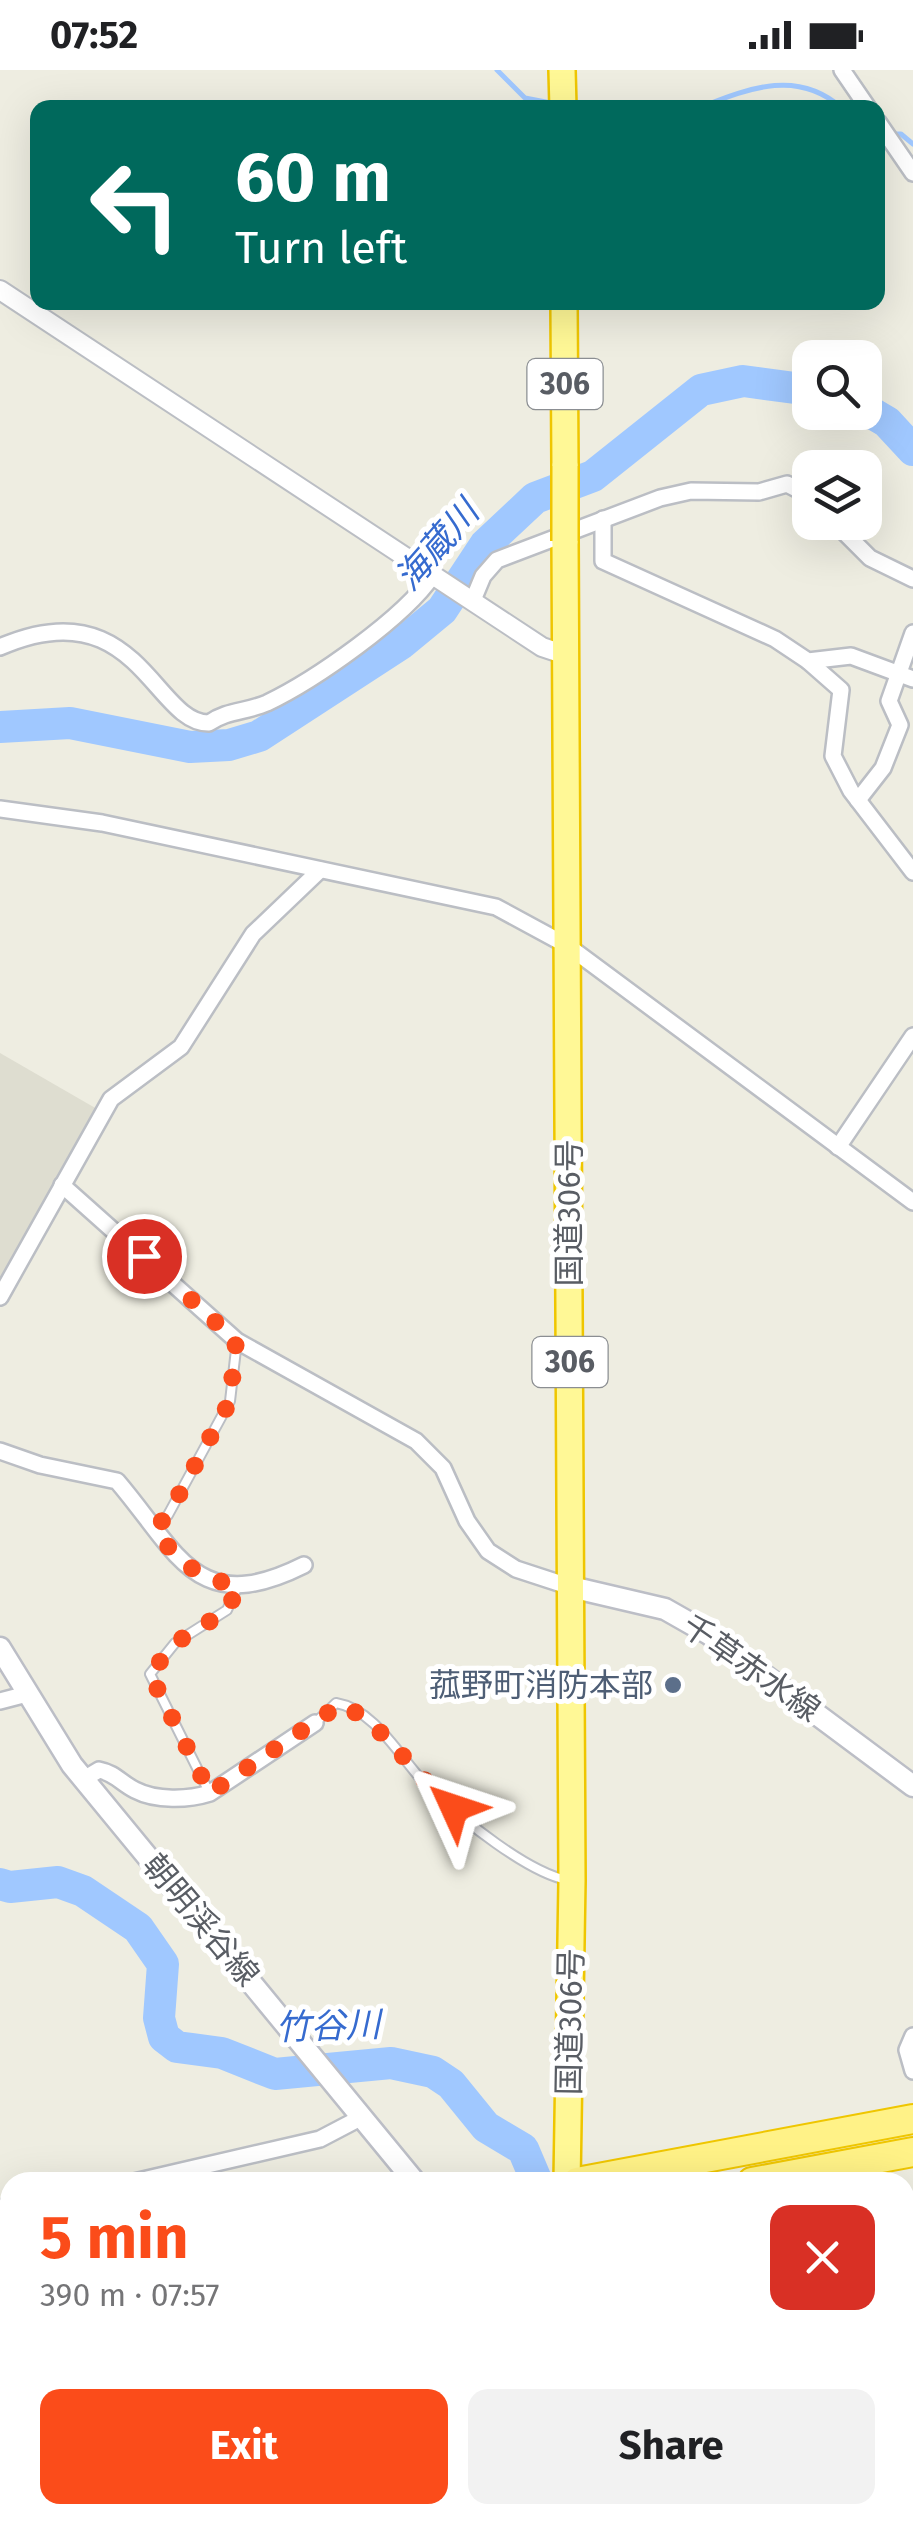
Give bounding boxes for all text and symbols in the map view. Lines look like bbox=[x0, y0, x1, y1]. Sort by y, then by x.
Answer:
text: 07:52 bbox=[50, 12, 138, 58]
text: 60 m bbox=[235, 136, 391, 220]
icon: left bbox=[70, 140, 200, 270]
text: Turn left bbox=[235, 221, 407, 275]
map controls bbox=[792, 340, 882, 540]
button: search bbox=[792, 340, 882, 430]
road number: 306 bbox=[528, 359, 602, 409]
button: layers bbox=[792, 450, 882, 540]
water label: 海蔵川 bbox=[387, 489, 490, 598]
street label: 国道306号 bbox=[550, 1140, 588, 1286]
pin bbox=[102, 1214, 187, 1299]
icon: arrive bbox=[117, 1229, 172, 1284]
road number: 306 bbox=[532, 1337, 608, 1387]
street label: 千草赤水線 bbox=[675, 1607, 827, 1729]
place label: 菰野町消防本部 bbox=[429, 1666, 653, 1704]
marker: 菰野町消防本部 bbox=[662, 1674, 684, 1696]
position arrow bbox=[402, 1756, 506, 1860]
street label: 朝明渓谷線 bbox=[135, 1846, 267, 1994]
street label: 国道306号 bbox=[550, 1948, 590, 2096]
water label: 竹谷川 bbox=[275, 2003, 385, 2049]
text: 5 min bbox=[40, 2202, 189, 2274]
button: close bbox=[770, 2205, 875, 2310]
text: 390 m · 07:57 bbox=[40, 2276, 220, 2314]
button: Exit bbox=[40, 2389, 448, 2504]
button: Share bbox=[468, 2389, 875, 2504]

